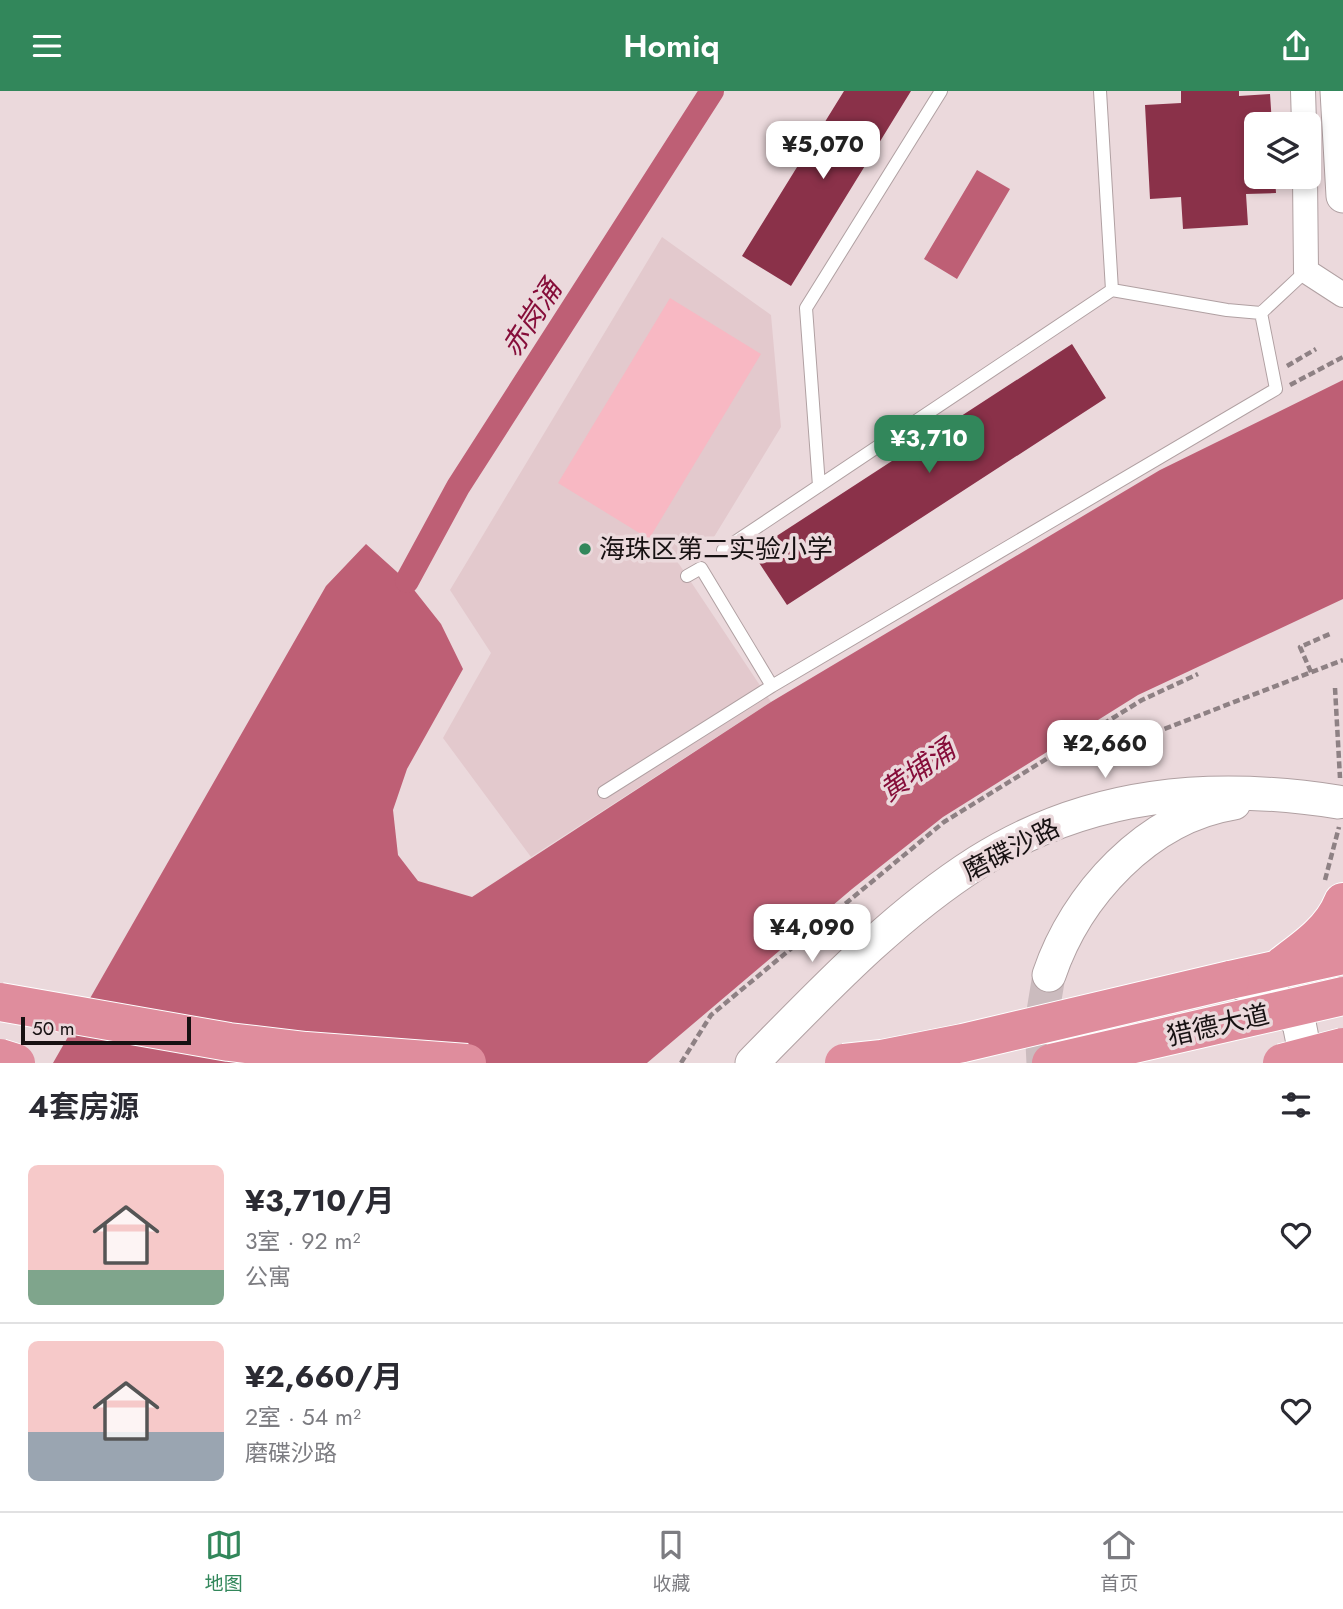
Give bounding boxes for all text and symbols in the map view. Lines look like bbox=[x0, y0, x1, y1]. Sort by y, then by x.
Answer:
text: Homiq bbox=[623, 23, 720, 69]
icon: menu bbox=[28, 27, 66, 65]
icon: share bbox=[1277, 27, 1315, 65]
map controls bbox=[1244, 112, 1321, 189]
button: layers bbox=[1244, 112, 1321, 189]
pin: ¥5,070 bbox=[766, 122, 880, 181]
text: ¥5,070 bbox=[782, 127, 864, 161]
water label: 赤岗涌 bbox=[491, 269, 573, 365]
pin: ¥3,710 bbox=[872, 415, 986, 475]
text: ¥3,710 bbox=[890, 421, 968, 455]
place label: 海珠区第二实验小学 bbox=[599, 530, 833, 568]
marker: 海珠区第二实验小学 bbox=[577, 541, 593, 557]
pin: ¥2,660 bbox=[1048, 721, 1162, 780]
text: ¥2,660 bbox=[1063, 726, 1147, 760]
water label: 黄埔涌 bbox=[871, 728, 966, 811]
street label: 磨碟沙路 bbox=[956, 808, 1066, 890]
pin: ¥4,090 bbox=[755, 905, 869, 964]
text: ¥4,090 bbox=[770, 910, 854, 944]
street label: 猎德大道 bbox=[1163, 995, 1273, 1055]
scale bar bbox=[21, 1014, 191, 1046]
text: 50 m bbox=[32, 1015, 75, 1042]
text: 4套房源 bbox=[28, 1085, 139, 1128]
icon: filters bbox=[1277, 1086, 1315, 1124]
text: ¥3,710/月 bbox=[245, 1179, 394, 1222]
icon: home bbox=[84, 1193, 168, 1277]
icon: heart bbox=[1277, 1216, 1315, 1254]
text: 3室 · 92 m² bbox=[245, 1224, 360, 1258]
text: 公寓 bbox=[245, 1260, 291, 1294]
text: ¥2,660/月 bbox=[245, 1355, 403, 1398]
icon: home bbox=[84, 1369, 168, 1453]
icon: heart bbox=[1277, 1392, 1315, 1430]
text: 2室 · 54 m² bbox=[245, 1400, 361, 1434]
text: 磨碟沙路 bbox=[245, 1436, 337, 1470]
tab: 地图 bbox=[205, 1526, 243, 1597]
tab: 收藏 bbox=[652, 1526, 690, 1597]
tab: 首页 bbox=[1100, 1526, 1138, 1597]

